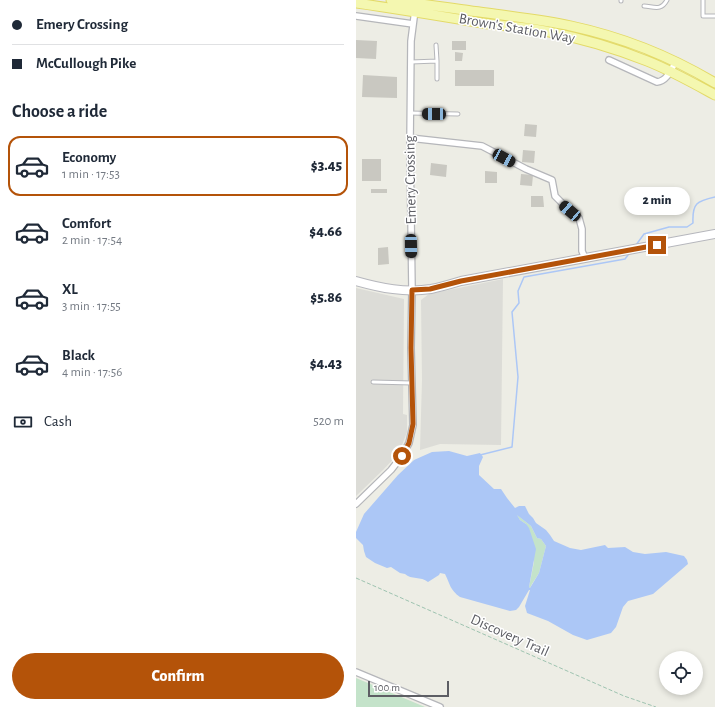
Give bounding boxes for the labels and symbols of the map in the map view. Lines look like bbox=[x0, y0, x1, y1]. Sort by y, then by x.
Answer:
street label: Brown's Station Way bbox=[458, 11, 577, 46]
car bbox=[422, 108, 446, 120]
street label: Emery Crossing bbox=[402, 134, 419, 225]
car bbox=[491, 147, 517, 169]
callout: 2 min bbox=[624, 187, 690, 215]
car bbox=[557, 199, 583, 223]
car bbox=[405, 234, 417, 258]
route end bbox=[648, 236, 666, 254]
route start bbox=[393, 447, 411, 465]
street label: Discovery Trail bbox=[468, 611, 551, 659]
scale bar bbox=[368, 679, 449, 698]

